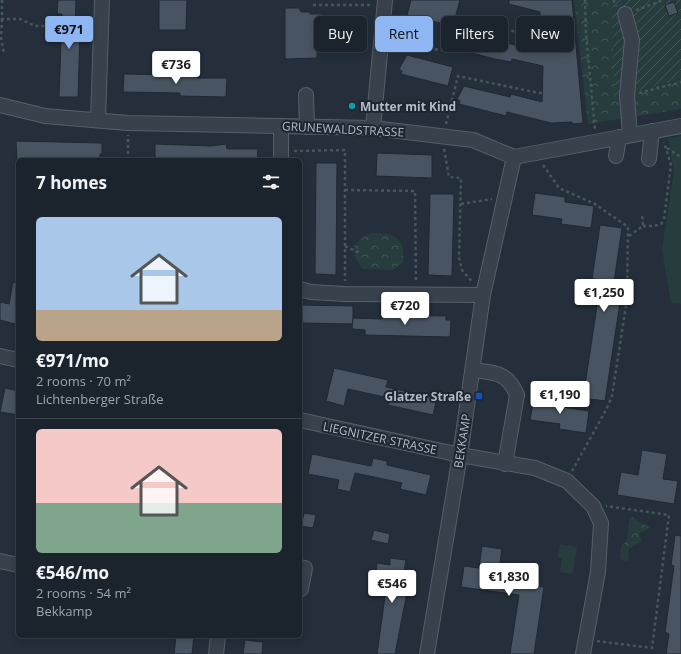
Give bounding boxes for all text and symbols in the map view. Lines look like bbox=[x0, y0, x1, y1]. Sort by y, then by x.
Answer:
pin: €971 bbox=[45, 16, 93, 50]
chip: Buy bbox=[314, 16, 367, 52]
chip: Rent bbox=[375, 16, 433, 52]
chip: Filters bbox=[441, 16, 508, 52]
chip: New bbox=[516, 16, 574, 52]
text: €971 bbox=[54, 20, 84, 38]
pin: €736 bbox=[152, 51, 200, 85]
text: €736 bbox=[161, 55, 191, 73]
place label: Mutter mit Kind bbox=[360, 98, 456, 115]
marker: Mutter mit Kind bbox=[347, 101, 357, 111]
street label: GRUNEWALDSTRASSE bbox=[282, 117, 404, 141]
text: 7 homes bbox=[36, 171, 107, 194]
icon: filters bbox=[260, 171, 282, 193]
icon: home bbox=[123, 243, 195, 315]
pin: €1,250 bbox=[571, 279, 637, 313]
text: €1,250 bbox=[584, 283, 624, 301]
pin: €720 bbox=[381, 292, 429, 326]
text: €720 bbox=[390, 296, 420, 314]
text: €971/mo bbox=[36, 349, 109, 372]
text: 2 rooms · 70 m² bbox=[36, 372, 131, 390]
pin: €1,190 bbox=[527, 381, 593, 415]
text: €1,190 bbox=[540, 385, 580, 403]
place label: Glatzer Straße bbox=[385, 388, 471, 405]
text: Lichtenberger Straße bbox=[36, 390, 163, 408]
marker: Glatzer Straße bbox=[474, 391, 484, 401]
street label: BEKKAMP bbox=[449, 413, 475, 469]
street label: LIEGNITZER STRASSE bbox=[321, 418, 439, 458]
icon: home bbox=[123, 455, 195, 527]
text: €546/mo bbox=[36, 561, 109, 584]
pin: €1,830 bbox=[476, 563, 542, 597]
text: €1,830 bbox=[489, 567, 529, 585]
pin: €546 bbox=[368, 570, 416, 604]
text: €546 bbox=[377, 574, 407, 592]
text: 2 rooms · 54 m² bbox=[36, 584, 131, 602]
text: Bekkamp bbox=[36, 602, 93, 620]

